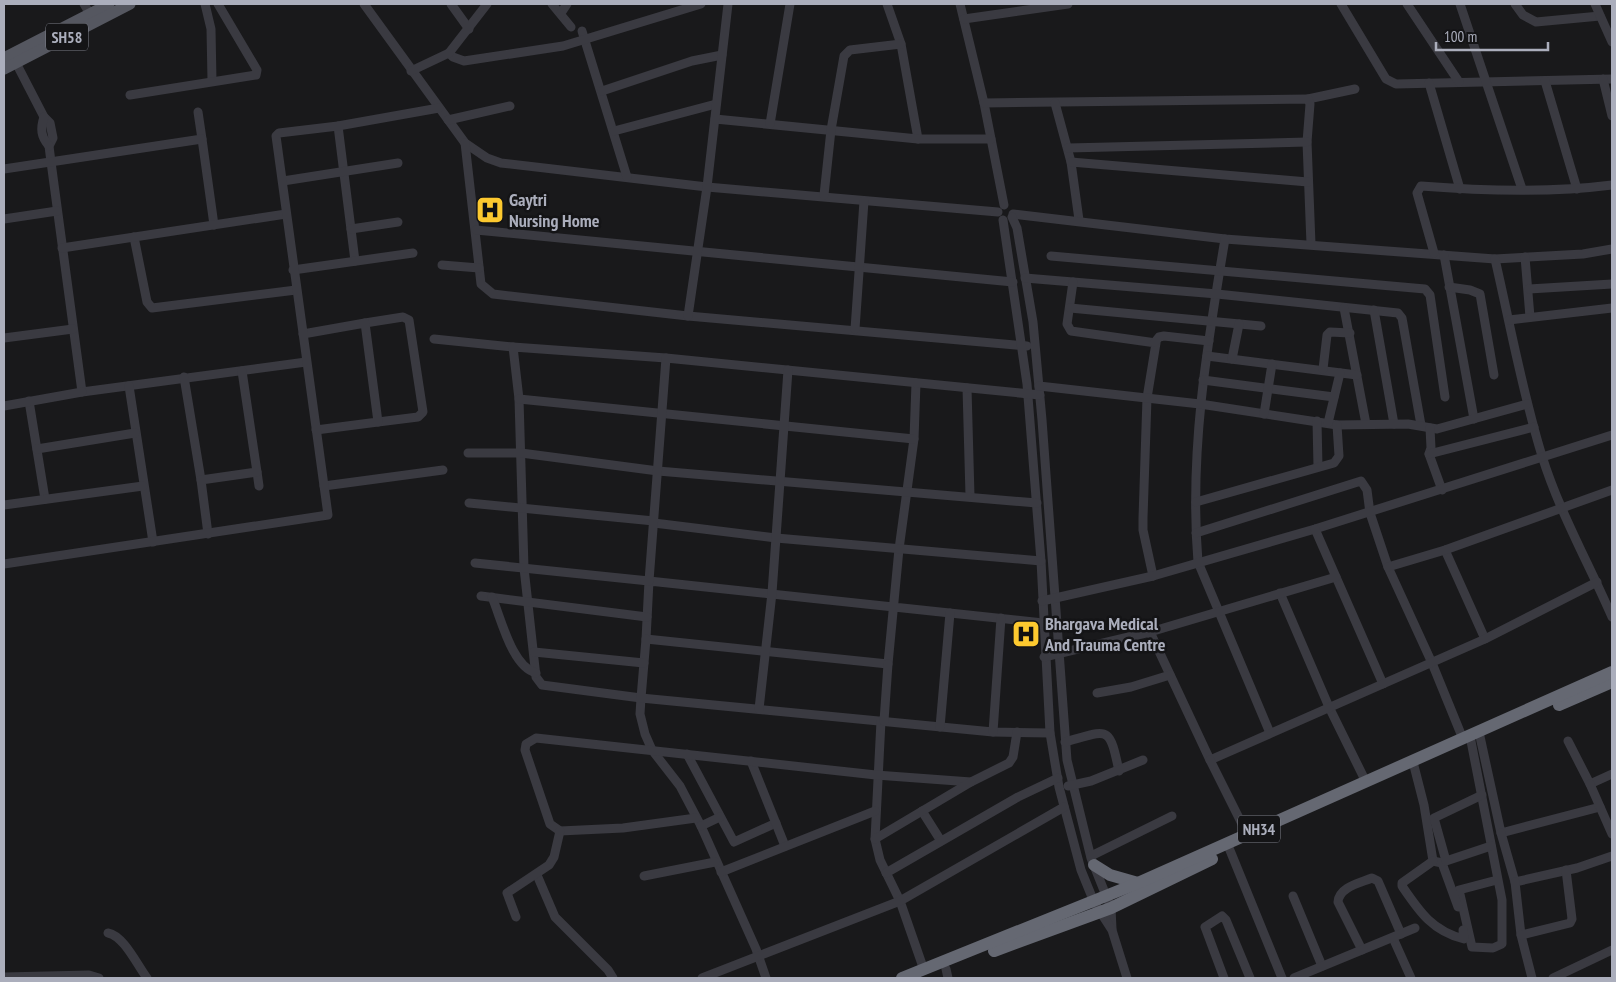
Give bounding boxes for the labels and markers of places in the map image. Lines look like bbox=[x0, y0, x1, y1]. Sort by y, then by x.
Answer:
place label: Gaytri Nursing Home bbox=[509, 188, 600, 232]
hospital icon: Gaytri Nursing Home bbox=[475, 195, 505, 225]
place label: Bhargava Medical And Trauma Centre bbox=[1044, 612, 1166, 656]
hospital icon: Bhargava Medical And Trauma Centre bbox=[1011, 619, 1041, 649]

